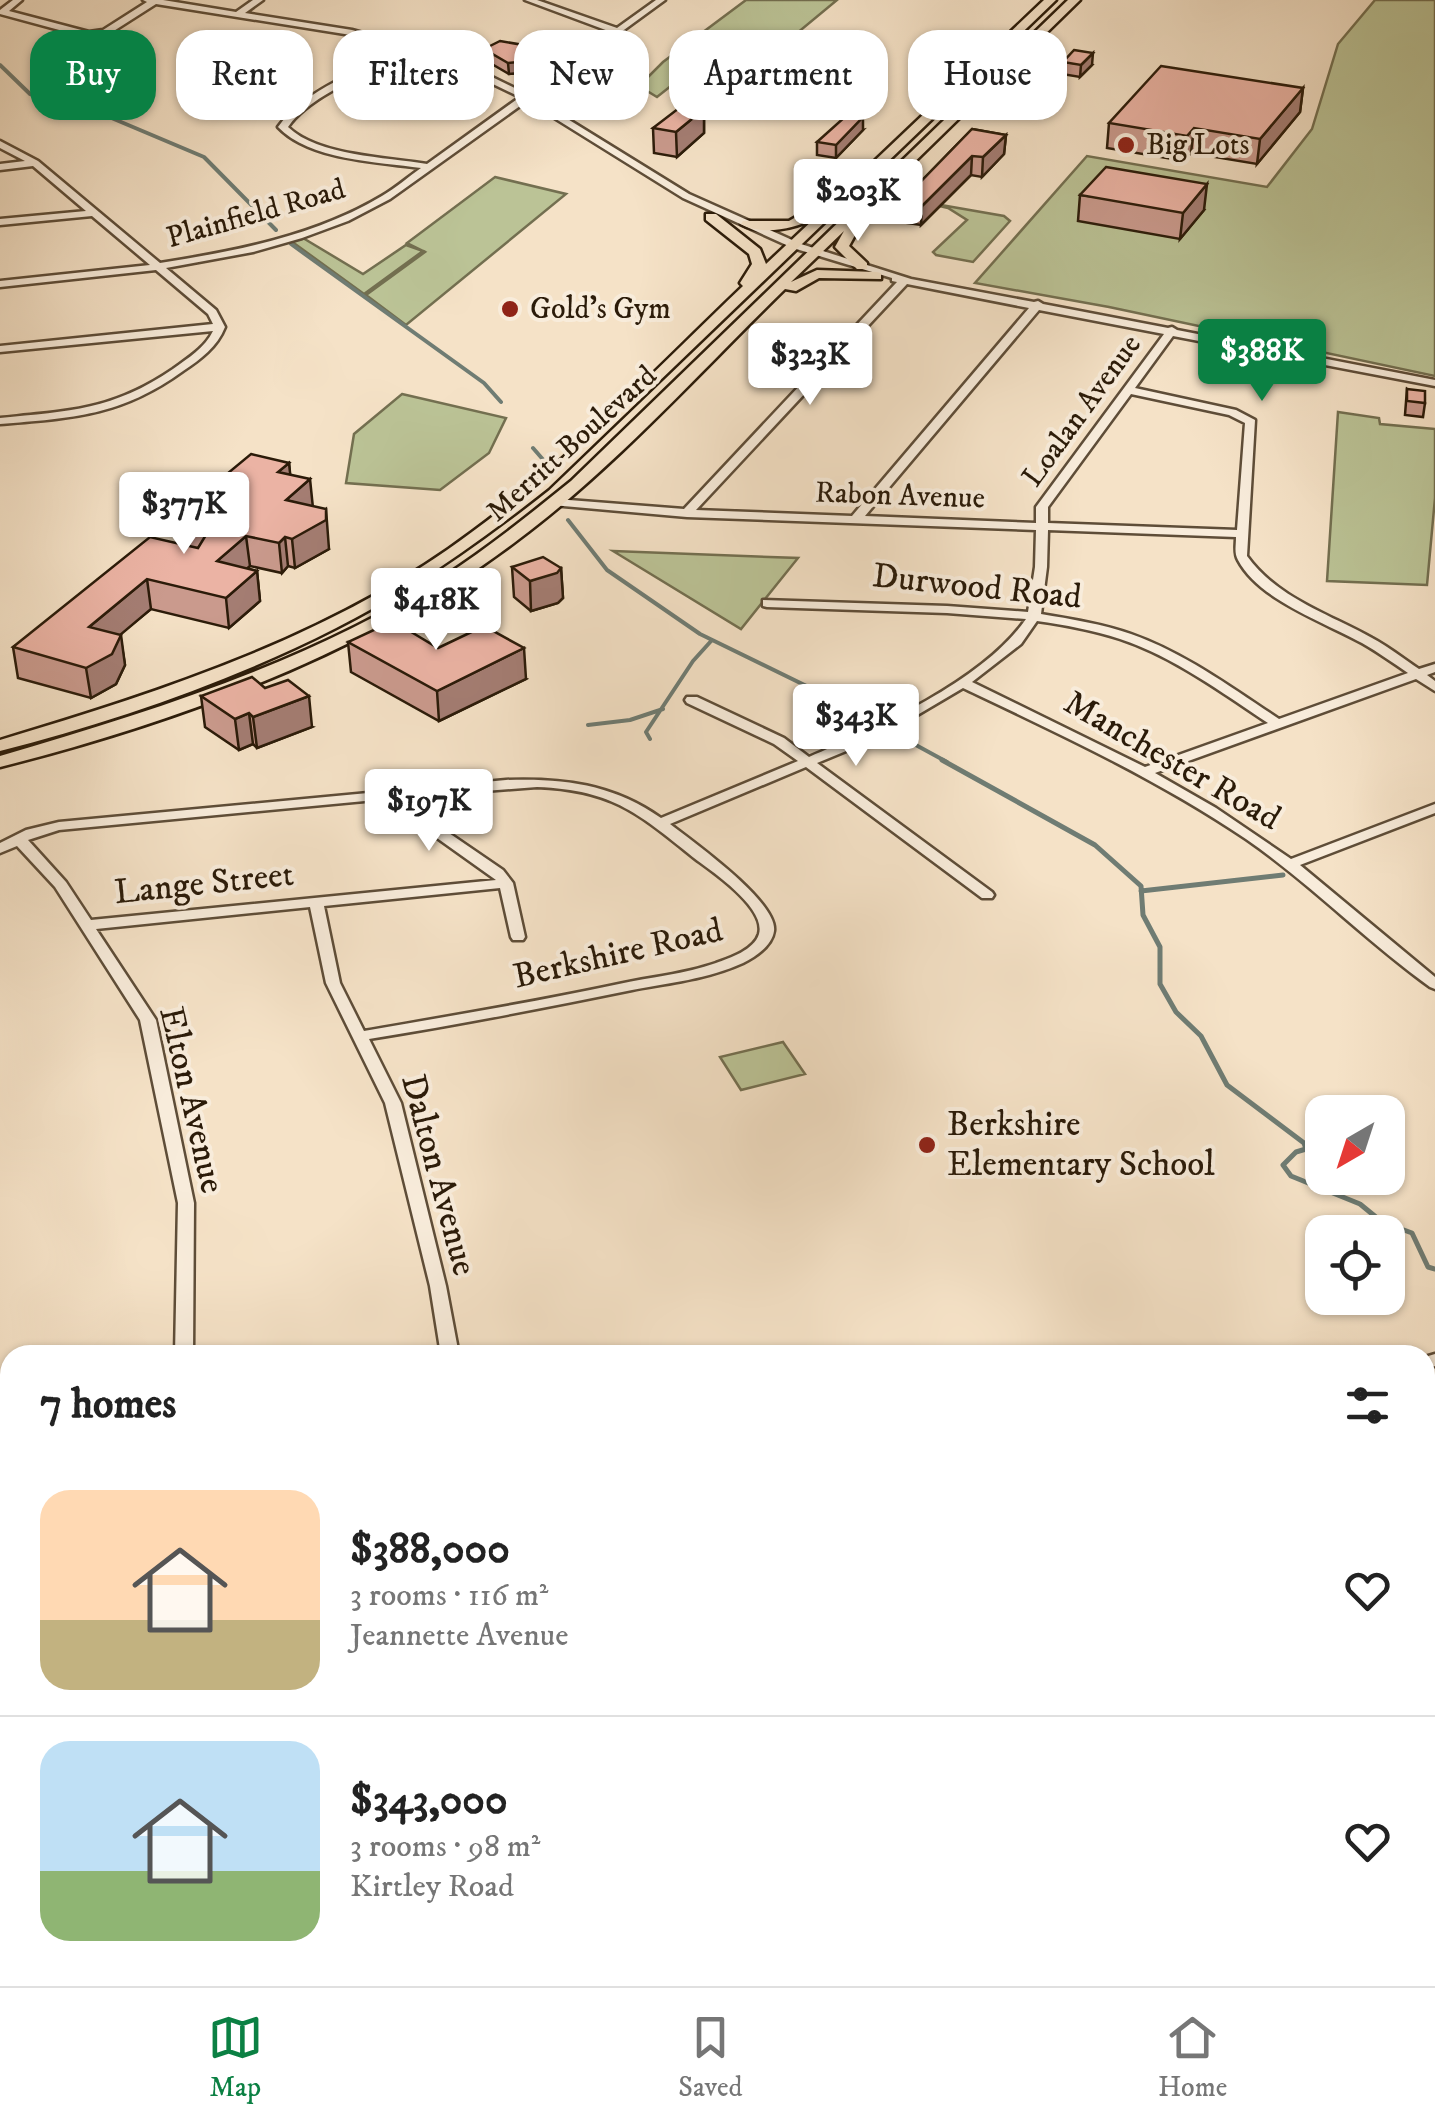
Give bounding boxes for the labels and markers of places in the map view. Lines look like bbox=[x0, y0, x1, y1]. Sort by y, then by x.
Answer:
place label: Big Lots bbox=[1146, 127, 1249, 164]
marker: Big Lots bbox=[1115, 134, 1137, 156]
pin: $203K bbox=[788, 159, 928, 244]
place label: Gold's Gym bbox=[530, 291, 671, 328]
marker: Gold's Gym bbox=[499, 298, 521, 320]
pin: $388K bbox=[1192, 319, 1332, 404]
pin: $323K bbox=[740, 323, 880, 408]
pin: $377K bbox=[114, 472, 254, 557]
pin: $418K bbox=[366, 568, 506, 653]
pin: $343K bbox=[786, 684, 926, 769]
pin: $197K bbox=[359, 769, 499, 854]
place label: Berkshire Elementary School bbox=[947, 1103, 1215, 1187]
marker: Berkshire Elementary School bbox=[916, 1134, 938, 1156]

